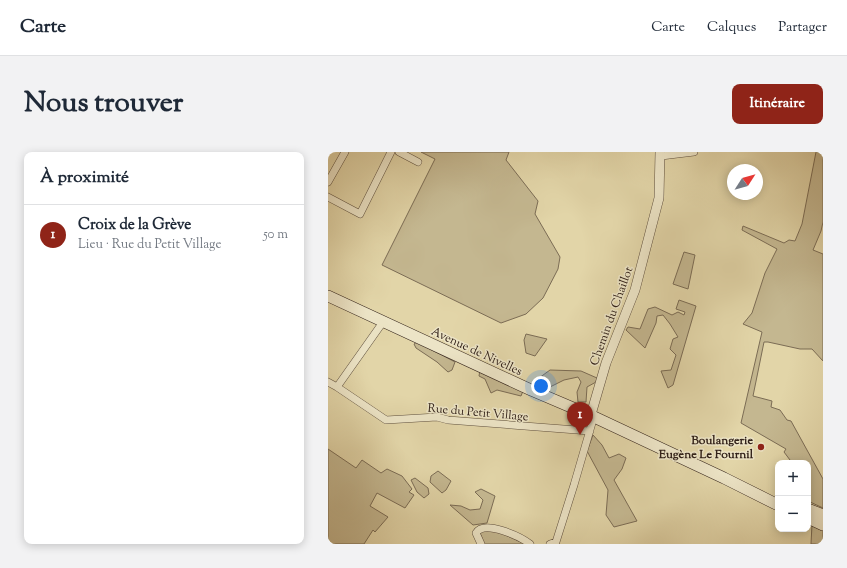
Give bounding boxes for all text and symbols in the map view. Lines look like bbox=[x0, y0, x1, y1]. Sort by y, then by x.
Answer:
text: Carte bbox=[20, 14, 66, 41]
text: Carte bbox=[651, 18, 685, 38]
text: Calques bbox=[707, 18, 756, 38]
text: Partager bbox=[778, 18, 827, 38]
text: Nous trouver bbox=[24, 84, 183, 124]
button: Itinéraire bbox=[732, 84, 823, 124]
north arrow bbox=[727, 164, 763, 200]
text: À proximité bbox=[40, 166, 129, 190]
text: Croix de la Grève bbox=[78, 215, 191, 236]
text: 1 bbox=[51, 226, 55, 244]
text: 50 m bbox=[263, 226, 288, 244]
text: Lieu · Rue du Petit Village bbox=[78, 236, 221, 254]
street label: Chemin du Chaillot bbox=[586, 264, 638, 368]
street label: Avenue de Nivelles bbox=[428, 323, 525, 381]
your location bbox=[531, 376, 551, 396]
street label: Rue du Petit Village bbox=[427, 400, 530, 426]
pin: 1 bbox=[567, 402, 593, 435]
place label: Boulangerie Eugène Le Fournil bbox=[658, 432, 754, 464]
marker: Boulangerie Eugène Le Fournil bbox=[756, 442, 766, 452]
map controls bbox=[775, 460, 811, 532]
button: + bbox=[775, 460, 811, 496]
button: − bbox=[775, 496, 811, 532]

